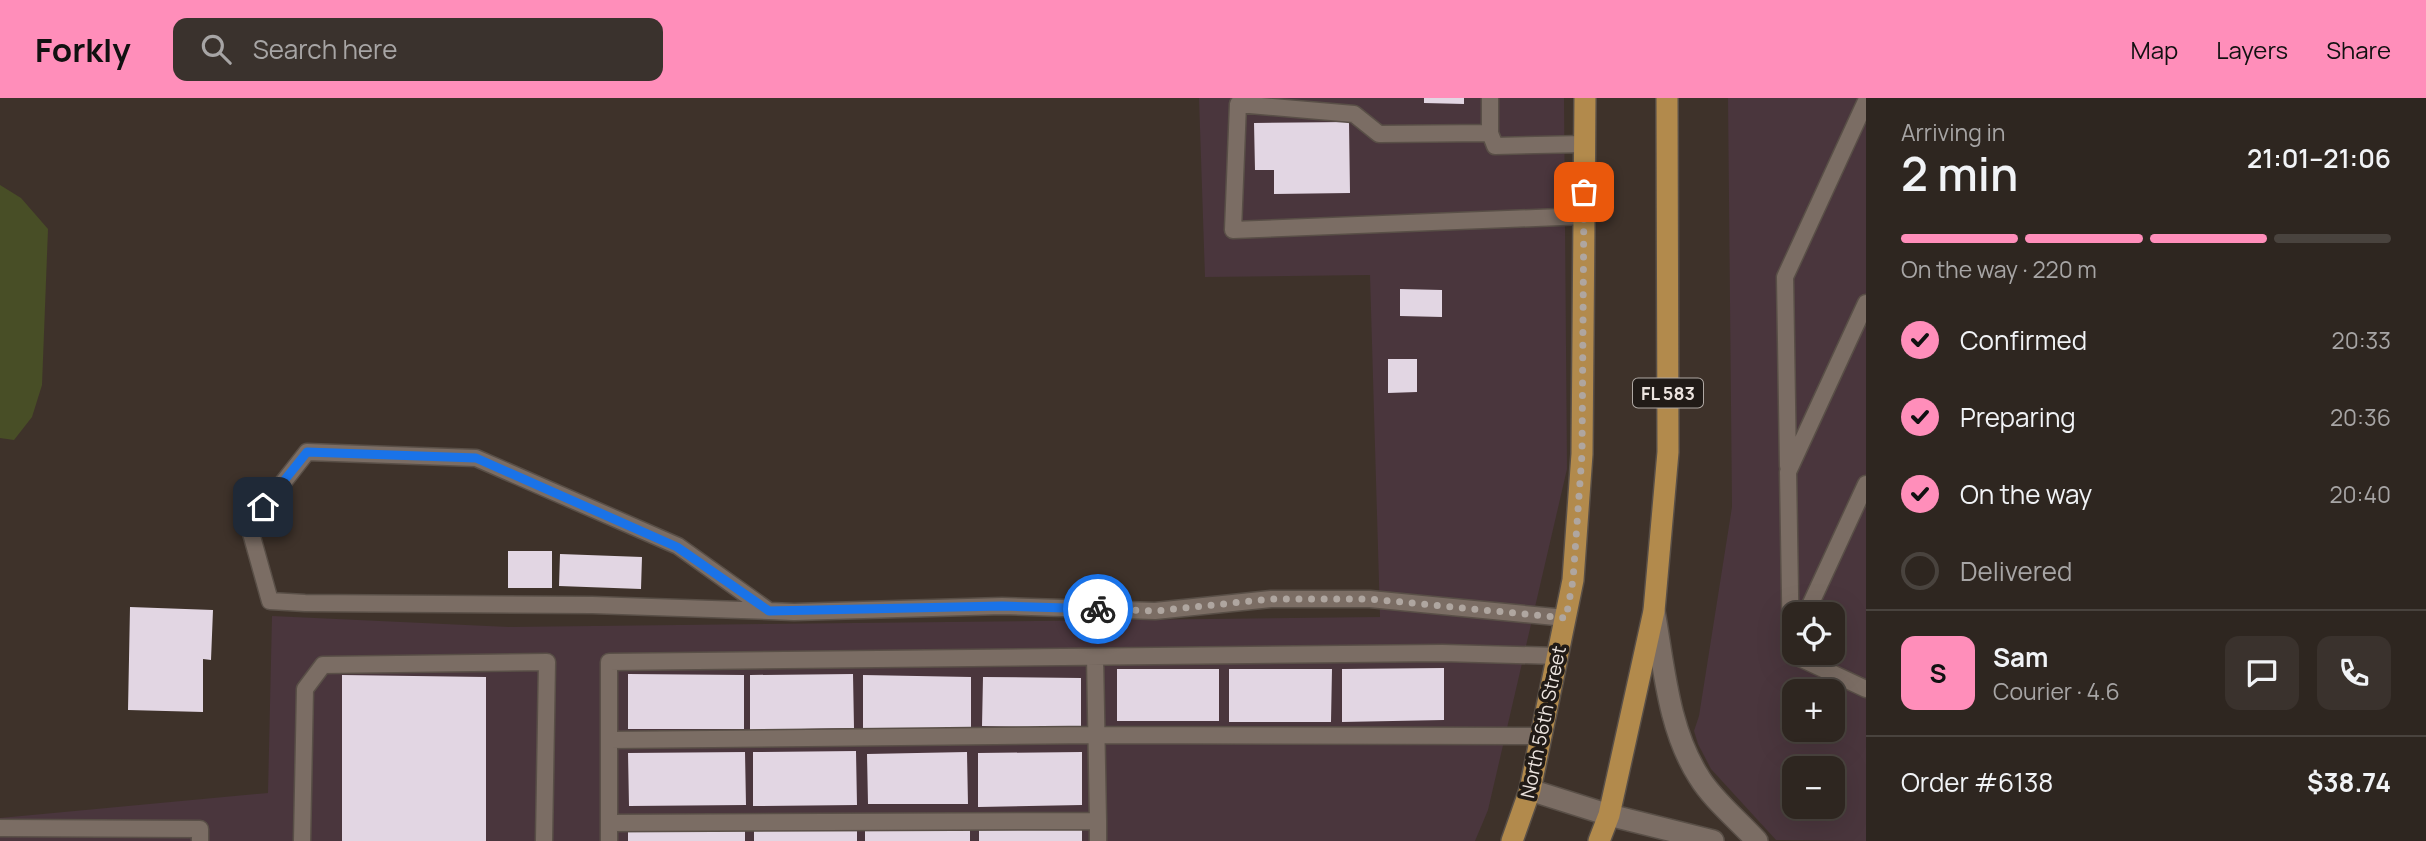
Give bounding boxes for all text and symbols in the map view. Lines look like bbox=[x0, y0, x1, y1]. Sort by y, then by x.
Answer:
search box bbox=[173, 18, 663, 81]
text: Forkly bbox=[35, 27, 131, 72]
icon: search bbox=[197, 30, 235, 68]
text: Search here bbox=[253, 31, 397, 67]
text: Map bbox=[2131, 33, 2178, 66]
text: Layers bbox=[2216, 33, 2288, 66]
text: Share bbox=[2326, 33, 2391, 66]
text: Arriving in bbox=[1901, 116, 2006, 148]
text: 21:01–21:06 bbox=[2247, 140, 2391, 176]
text: 2 min bbox=[1901, 142, 2018, 205]
pin bbox=[1554, 162, 1614, 222]
icon: bag bbox=[1565, 173, 1603, 211]
text: On the way · 220 m bbox=[1901, 253, 2097, 285]
icon: check bbox=[1901, 321, 1939, 359]
text: Confirmed bbox=[1960, 322, 2087, 358]
text: 20:33 bbox=[2332, 324, 2391, 356]
road number: FL 583 bbox=[1633, 379, 1703, 408]
icon: check bbox=[1901, 398, 1939, 436]
text: Preparing bbox=[1960, 399, 2076, 435]
text: 20:36 bbox=[2330, 401, 2391, 433]
icon: check bbox=[1901, 475, 1939, 513]
text: On the way bbox=[1960, 476, 2092, 512]
pin bbox=[233, 477, 293, 537]
text: 20:40 bbox=[2329, 478, 2391, 510]
icon: home bbox=[244, 488, 282, 526]
text: Delivered bbox=[1960, 553, 2072, 589]
courier bbox=[1063, 574, 1133, 644]
icon: bike bbox=[1079, 590, 1117, 628]
map controls bbox=[1782, 602, 1845, 819]
button: locate bbox=[1782, 602, 1845, 665]
button: chat bbox=[2225, 636, 2299, 710]
button: phone bbox=[2317, 636, 2391, 710]
text: Sam bbox=[1993, 639, 2048, 675]
street label: North 56th Street bbox=[1514, 643, 1572, 801]
text: S bbox=[1929, 655, 1947, 691]
text: Courier · 4.6 bbox=[1993, 675, 2120, 707]
button: + bbox=[1782, 679, 1845, 742]
button: − bbox=[1782, 756, 1845, 819]
text: Order #6138 bbox=[1901, 764, 2053, 800]
text: $38.74 bbox=[2307, 764, 2391, 800]

